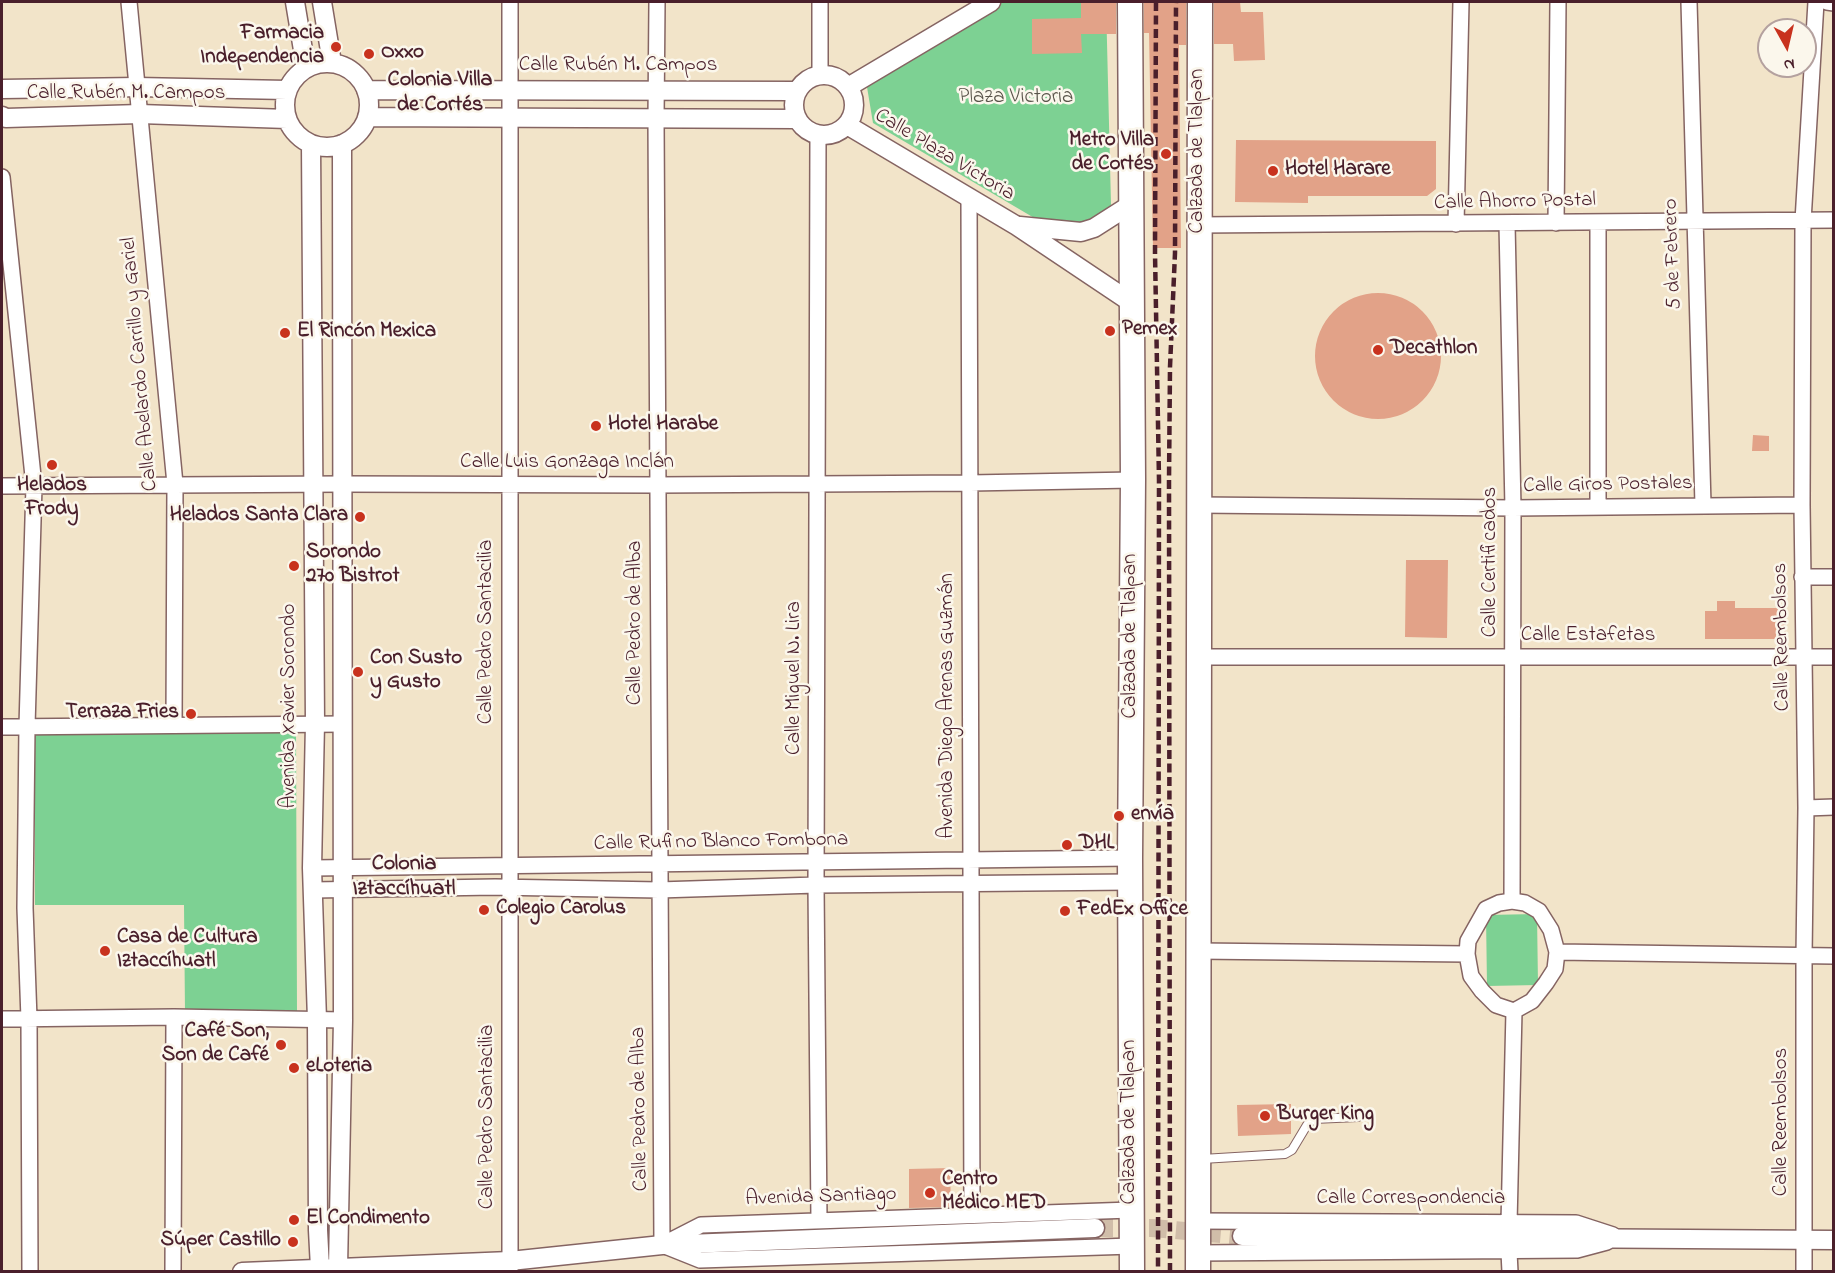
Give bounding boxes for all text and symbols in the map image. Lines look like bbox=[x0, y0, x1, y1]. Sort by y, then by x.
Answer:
north arrow bbox=[1757, 18, 1817, 78]
place label: Farmacia Independencia bbox=[200, 22, 324, 72]
marker: Farmacia Independencia bbox=[329, 40, 343, 54]
place label: Oxxo bbox=[381, 41, 424, 67]
marker: Oxxo bbox=[362, 47, 376, 61]
text: N bbox=[1782, 51, 1796, 76]
street label: Calle Rubén M. Campos bbox=[519, 54, 717, 80]
district label: Colonia Villa de Cortés bbox=[388, 68, 492, 119]
street label: Calzada de Tlalpan bbox=[1186, 69, 1212, 233]
street label: Calle Rubén M. Campos bbox=[27, 82, 225, 108]
park label: Plaza Victoria bbox=[959, 86, 1073, 112]
street label: Calle Plaza Victoria bbox=[869, 104, 1019, 208]
place label: Metro Villa de Cortés bbox=[1069, 129, 1154, 179]
marker: Metro Villa de Cortés bbox=[1159, 147, 1173, 161]
place label: Hotel Harare bbox=[1285, 158, 1391, 184]
marker: Hotel Harare bbox=[1266, 164, 1280, 178]
street label: Calle Ahorro Postal bbox=[1434, 189, 1596, 217]
street label: 5 de Febrero bbox=[1659, 198, 1689, 310]
street label: Calle Abelardo Carrillo y Gariel bbox=[117, 236, 165, 492]
place label: Pemex bbox=[1122, 318, 1177, 344]
place label: El Rincón Mexica bbox=[297, 320, 436, 346]
marker: Pemex bbox=[1103, 324, 1117, 338]
marker: El Rincón Mexica bbox=[278, 326, 292, 340]
place label: Decathlon bbox=[1390, 337, 1477, 363]
marker: Decathlon bbox=[1371, 343, 1385, 357]
place label: Hotel Harabe bbox=[608, 413, 718, 439]
marker: Hotel Harabe bbox=[589, 419, 603, 433]
street label: Calle Luis Gonzaga Inclán bbox=[460, 451, 674, 477]
marker: Helados Frody bbox=[45, 458, 59, 472]
street label: Calle Giros Postales bbox=[1523, 472, 1693, 500]
place label: Helados Frody bbox=[17, 474, 87, 524]
street label: Calle Certificados bbox=[1479, 487, 1505, 637]
place label: Helados Santa Clara bbox=[170, 504, 348, 530]
marker: Helados Santa Clara bbox=[353, 510, 367, 524]
street label: Calle Pedro Santacilia bbox=[475, 540, 501, 724]
place label: Sorondo 270 Bistrot bbox=[306, 541, 400, 591]
street label: Calle Pedro de Alba bbox=[624, 541, 650, 705]
street label: Calzada de Tlalpan bbox=[1119, 554, 1145, 718]
marker: Sorondo 270 Bistrot bbox=[287, 559, 301, 573]
street label: Calle Reembolsos bbox=[1769, 563, 1797, 711]
street label: Avenida Diego Arenas Guzmán bbox=[936, 573, 962, 839]
street label: Calle Miguel N. Lira bbox=[783, 601, 809, 755]
street label: Avenida Xavier Sorondo bbox=[278, 603, 304, 809]
street label: Calle Estafetas bbox=[1521, 624, 1655, 650]
place label: Con Susto y Gusto bbox=[370, 647, 462, 697]
marker: Con Susto y Gusto bbox=[351, 665, 365, 679]
place label: Terraza Fries bbox=[65, 701, 179, 727]
marker: Terraza Fries bbox=[184, 707, 198, 721]
place label: envía bbox=[1131, 803, 1174, 829]
marker: envía bbox=[1112, 809, 1126, 823]
street label: Calle Rufino Blanco Fombona bbox=[594, 828, 848, 858]
place label: DHL bbox=[1079, 832, 1114, 858]
marker: DHL bbox=[1060, 838, 1074, 852]
district label: Colonia Iztaccíhuatl bbox=[352, 852, 456, 903]
place label: Colegio Carolus bbox=[496, 897, 626, 923]
place label: FedEx Office bbox=[1077, 898, 1188, 924]
marker: Colegio Carolus bbox=[477, 903, 491, 917]
marker: FedEx Office bbox=[1058, 904, 1072, 918]
place label: Casa de Cultura Iztaccíhuatl bbox=[117, 926, 257, 976]
marker: Casa de Cultura Iztaccíhuatl bbox=[98, 944, 112, 958]
place label: Café Son, Son de Café bbox=[162, 1020, 269, 1070]
street label: Calle Pedro Santacilia bbox=[476, 1025, 502, 1209]
street label: Calle Pedro de Alba bbox=[627, 1026, 655, 1192]
marker: Café Son, Son de Café bbox=[274, 1038, 288, 1052]
street label: Calzada de Tlalpan bbox=[1118, 1040, 1144, 1204]
street label: Calle Reembolsos bbox=[1770, 1048, 1796, 1196]
place label: eLoteria bbox=[306, 1055, 372, 1081]
marker: eLoteria bbox=[287, 1061, 301, 1075]
place label: Burger King bbox=[1277, 1103, 1374, 1129]
marker: Burger King bbox=[1258, 1109, 1272, 1123]
place label: Centro Médico MED bbox=[942, 1168, 1046, 1218]
street label: Avenida Santiago bbox=[745, 1183, 897, 1213]
marker: Centro Médico MED bbox=[923, 1186, 937, 1200]
street label: Calle Correspondencia bbox=[1317, 1187, 1505, 1213]
place label: El Condimento bbox=[306, 1207, 430, 1233]
marker: El Condimento bbox=[287, 1213, 301, 1227]
place label: Súper Castillo bbox=[161, 1229, 281, 1255]
marker: Súper Castillo bbox=[286, 1235, 300, 1249]

